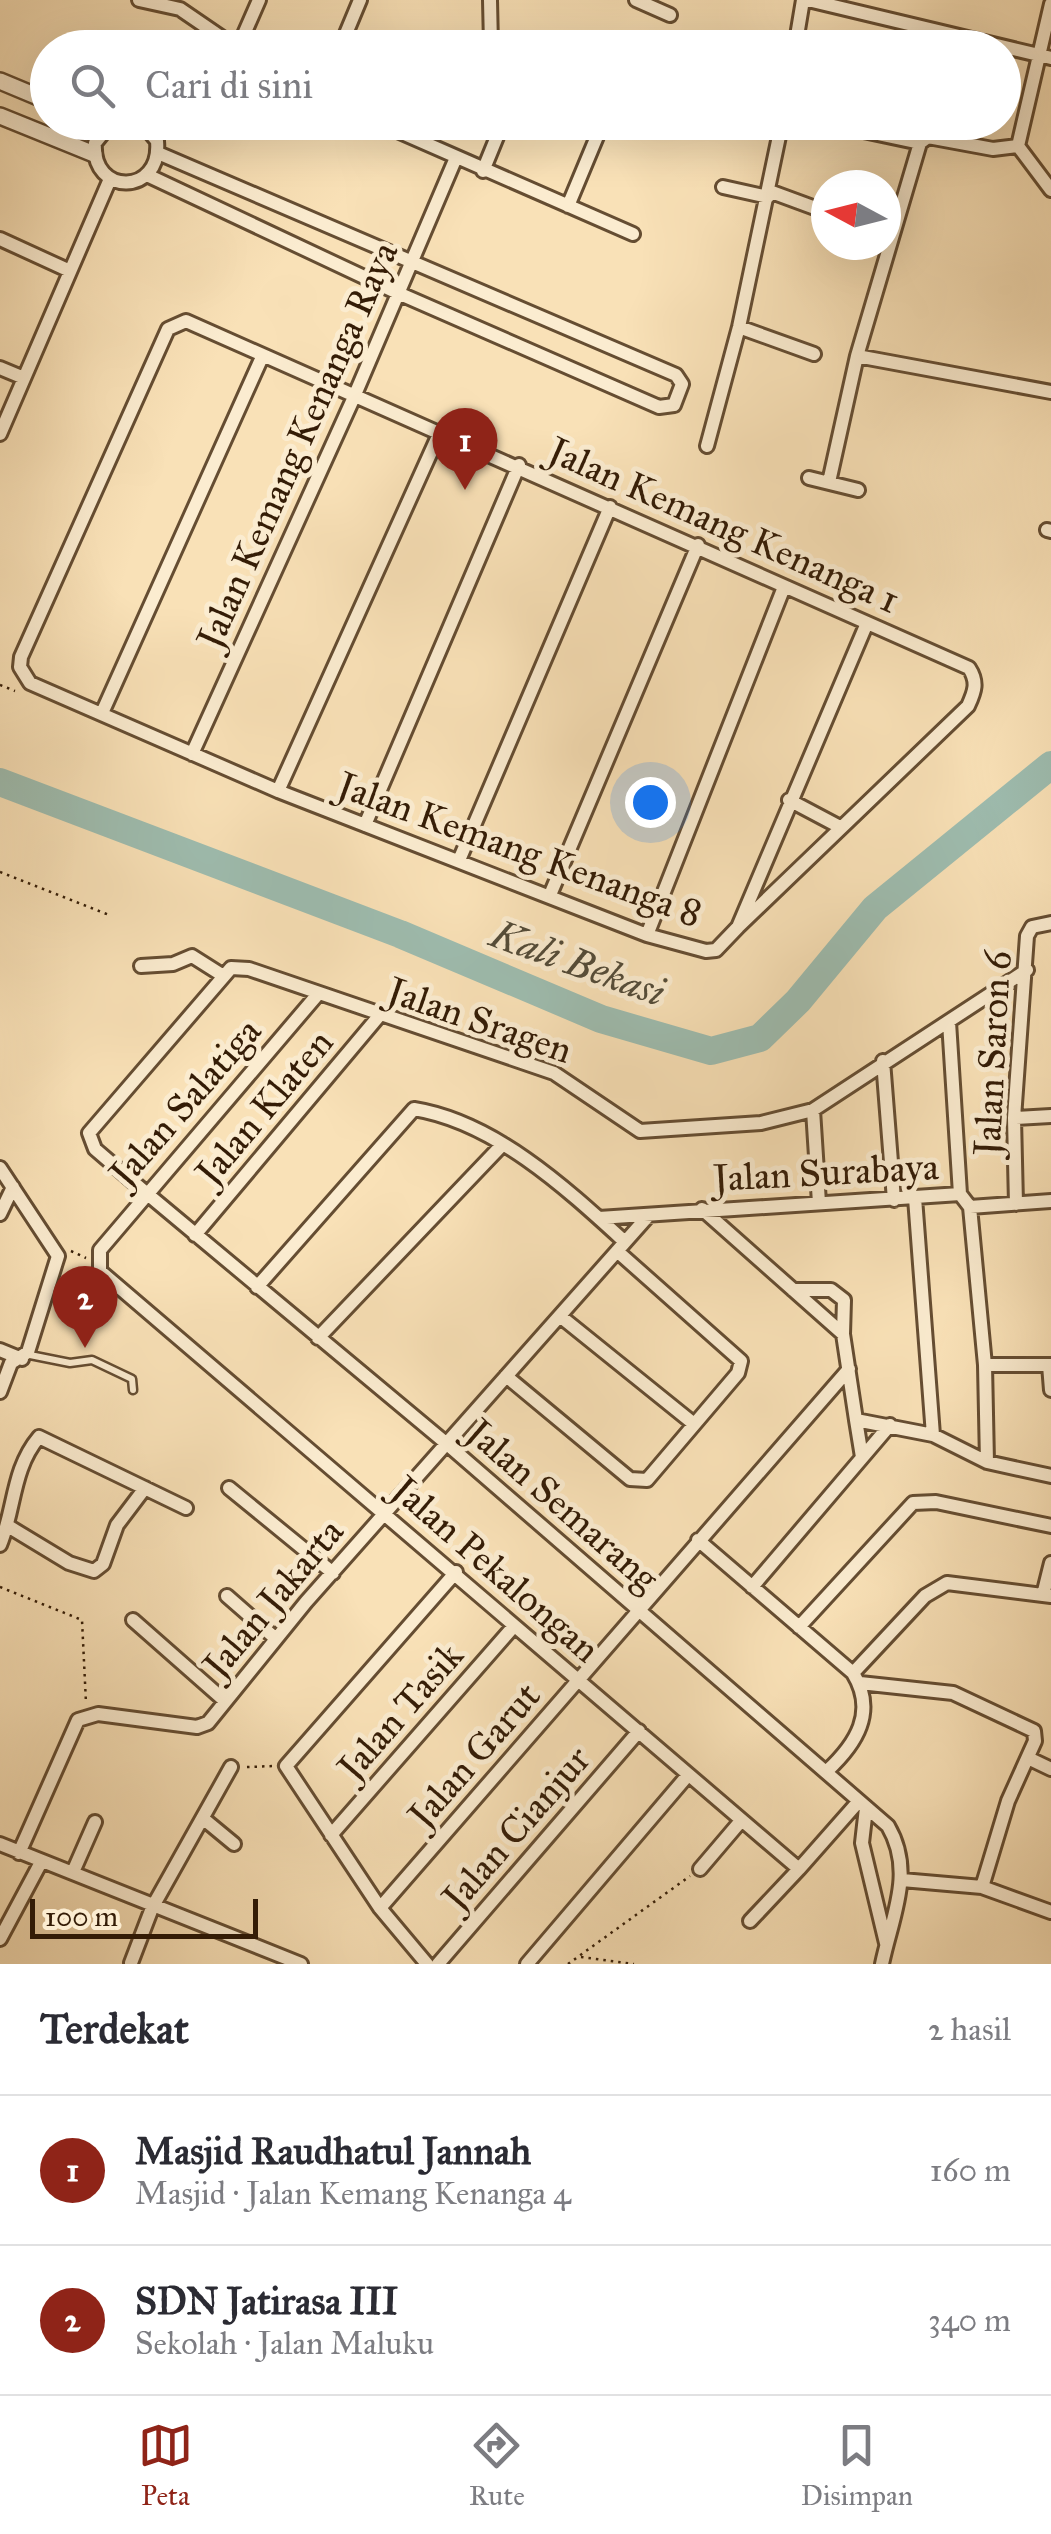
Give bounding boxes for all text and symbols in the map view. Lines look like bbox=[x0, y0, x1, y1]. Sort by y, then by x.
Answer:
search box bbox=[30, 30, 1021, 140]
icon: search bbox=[65, 58, 120, 113]
text: Cari di sini bbox=[145, 62, 313, 108]
north arrow bbox=[811, 170, 901, 260]
street label: Jalan Kemang Kenanga Raya bbox=[185, 234, 409, 659]
pin: 1 bbox=[432, 408, 498, 490]
street label: Jalan Kemang Kenanga 1 bbox=[538, 425, 906, 624]
street label: Jalan Kemang Kenanga 8 bbox=[328, 760, 708, 937]
your location bbox=[625, 777, 676, 828]
water label: Kali Bekasi bbox=[482, 908, 672, 1017]
street label: Jalan Saron 6 bbox=[963, 948, 1021, 1161]
street label: Jalan Sragen bbox=[378, 966, 578, 1074]
street label: Jalan Salatiga bbox=[97, 1008, 272, 1199]
street label: Jalan Klaten bbox=[183, 1020, 343, 1198]
street label: Jalan Surabaya bbox=[708, 1143, 941, 1202]
pin: 2 bbox=[52, 1266, 118, 1348]
street label: Jalan Semarang bbox=[454, 1406, 669, 1602]
street label: Jalan Pekalongan bbox=[379, 1464, 609, 1672]
street label: Jalan Jakarta bbox=[191, 1508, 354, 1691]
street label: Jalan Tasik bbox=[325, 1633, 473, 1793]
street label: Jalan Garut bbox=[396, 1673, 550, 1841]
street label: Jalan Cianjur bbox=[430, 1736, 601, 1923]
scale bar bbox=[30, 1894, 258, 1938]
text: 100 m bbox=[45, 1899, 118, 1934]
text: Terdekat bbox=[40, 2003, 189, 2055]
text: 2 hasil bbox=[928, 2010, 1011, 2049]
text: Masjid Raudhatul Jannah bbox=[135, 2128, 531, 2174]
text: 1 bbox=[66, 2151, 79, 2190]
text: 160 m bbox=[930, 2151, 1011, 2190]
text: Masjid · Jalan Kemang Kenanga 4 bbox=[135, 2174, 571, 2213]
text: SDN Jatirasa III bbox=[135, 2278, 398, 2324]
text: 2 bbox=[65, 2301, 80, 2340]
text: 340 m bbox=[928, 2301, 1011, 2340]
text: Sekolah · Jalan Maluku bbox=[135, 2324, 434, 2363]
tab: Peta bbox=[138, 2418, 193, 2513]
tab: Rute bbox=[469, 2418, 525, 2513]
tab: Disimpan bbox=[801, 2418, 913, 2513]

